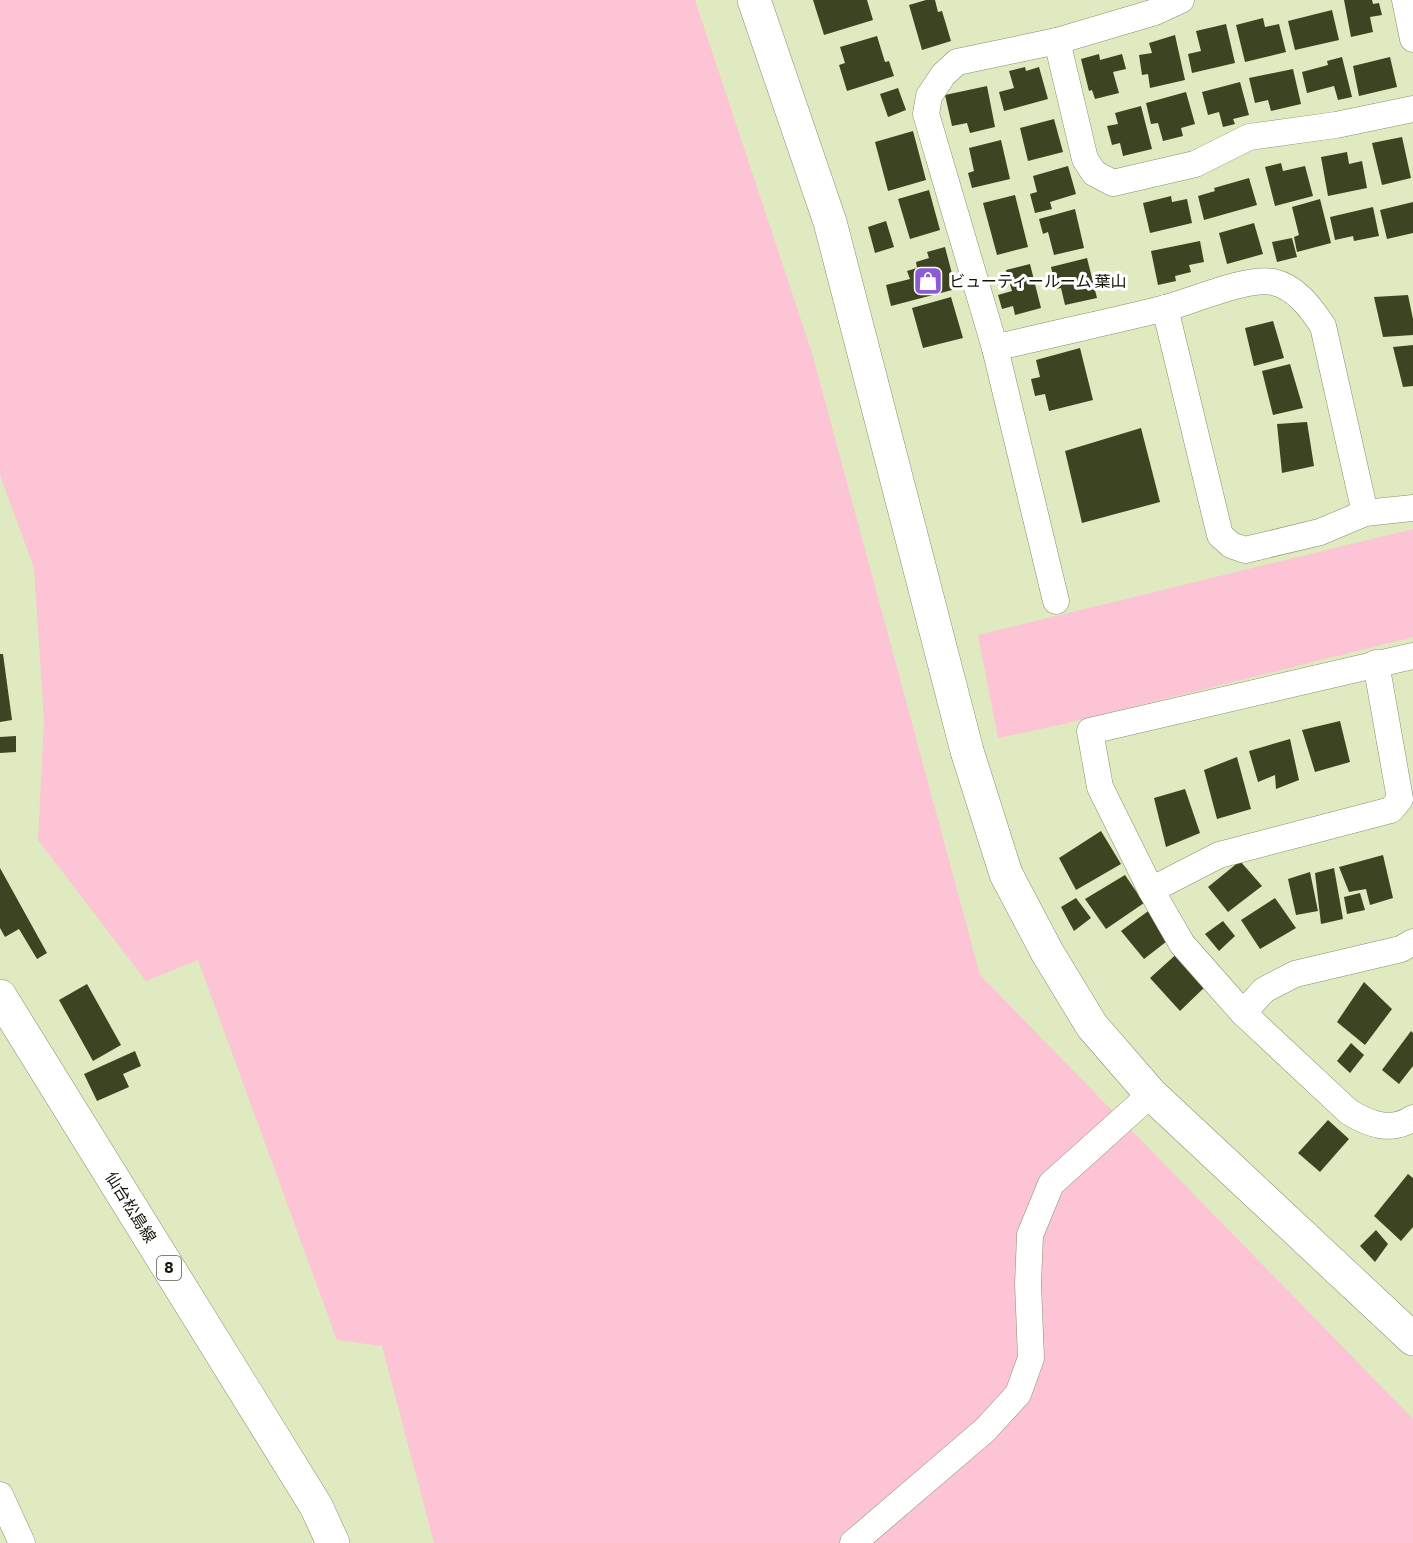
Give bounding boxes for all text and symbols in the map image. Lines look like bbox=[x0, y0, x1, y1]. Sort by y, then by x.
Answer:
shop icon: ビューティールーム 葉山 bbox=[912, 265, 944, 297]
place label: ビューティールーム 葉山 bbox=[949, 271, 1127, 290]
street label: 仙台松島線 bbox=[102, 1168, 161, 1246]
road number: 8 bbox=[157, 1256, 181, 1280]

